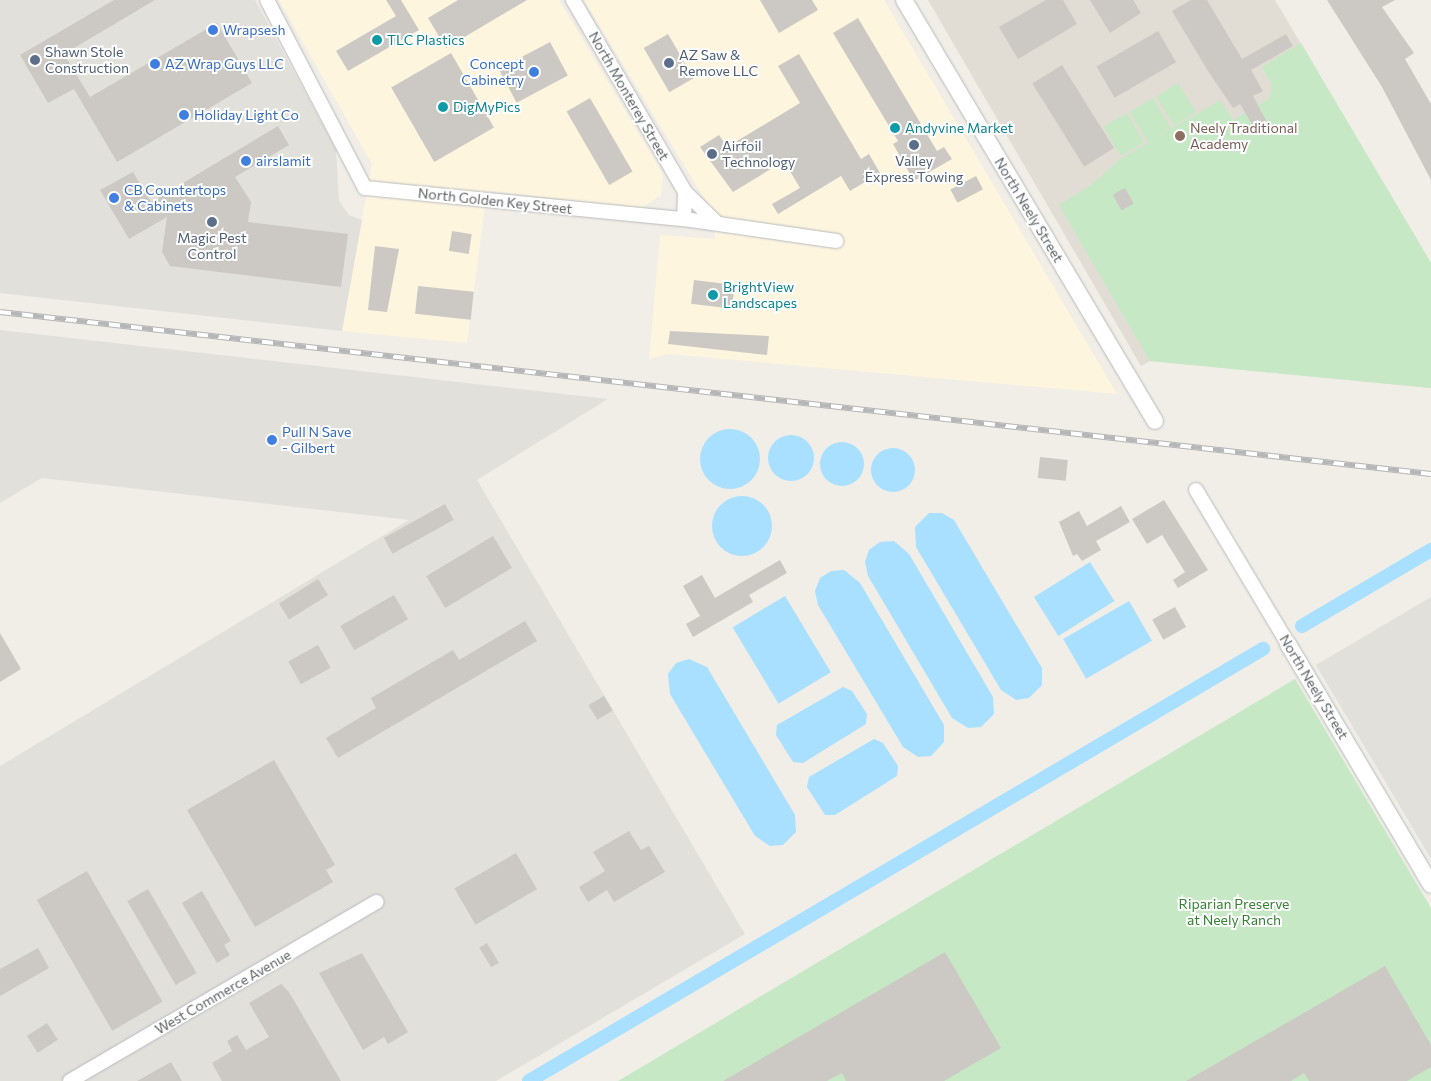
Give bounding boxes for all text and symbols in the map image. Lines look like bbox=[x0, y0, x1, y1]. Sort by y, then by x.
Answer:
place label: Wrapsesh bbox=[223, 22, 286, 38]
marker: Wrapsesh bbox=[207, 24, 219, 36]
street label: North Monterey Street bbox=[585, 29, 673, 163]
place label: TLC Plastics bbox=[387, 32, 465, 48]
marker: TLC Plastics bbox=[371, 34, 383, 46]
place label: Shawn Stole Construction bbox=[45, 44, 129, 76]
place label: AZ Saw & Remove LLC bbox=[679, 47, 758, 80]
marker: Shawn Stole Construction bbox=[29, 54, 41, 66]
place label: AZ Wrap Guys LLC bbox=[165, 56, 284, 72]
place label: Concept Cabinetry bbox=[461, 56, 524, 88]
marker: AZ Saw & Remove LLC bbox=[663, 57, 675, 69]
marker: AZ Wrap Guys LLC bbox=[149, 58, 161, 70]
marker: Concept Cabinetry bbox=[528, 66, 540, 78]
place label: DigMyPics bbox=[453, 99, 520, 115]
marker: DigMyPics bbox=[437, 101, 449, 113]
place label: Holiday Light Co bbox=[194, 107, 299, 123]
marker: Holiday Light Co bbox=[178, 109, 190, 121]
place label: Andyvine Market bbox=[905, 120, 1013, 136]
place label: Neely Traditional Academy bbox=[1190, 120, 1298, 152]
marker: Andyvine Market bbox=[889, 122, 901, 134]
marker: Neely Traditional Academy bbox=[1174, 130, 1186, 142]
place label: Airfoil Technology bbox=[722, 138, 795, 170]
marker: Valley Express Towing bbox=[908, 139, 920, 151]
marker: Airfoil Technology bbox=[706, 148, 718, 160]
place label: airslamit bbox=[256, 153, 311, 169]
place label: Valley Express Towing bbox=[865, 153, 963, 186]
marker: airslamit bbox=[240, 155, 252, 167]
street label: North Neely Street bbox=[991, 155, 1067, 265]
place label: CB Countertops & Cabinets bbox=[124, 182, 226, 214]
street label: North Golden Key Street bbox=[417, 185, 573, 217]
marker: CB Countertops & Cabinets bbox=[108, 192, 120, 204]
marker: Magic Pest Control bbox=[206, 216, 218, 228]
place label: Magic Pest Control bbox=[177, 230, 247, 262]
place label: BrightView Landscapes bbox=[723, 279, 797, 312]
marker: BrightView Landscapes bbox=[707, 289, 719, 301]
place label: Pull N Save - Gilbert bbox=[282, 424, 351, 457]
marker: Pull N Save - Gilbert bbox=[266, 434, 278, 446]
street label: North Neely Street bbox=[1276, 632, 1352, 742]
park label: Riparian Preserve at Neely Ranch bbox=[1179, 896, 1289, 929]
street label: West Commerce Avenue bbox=[152, 946, 294, 1038]

